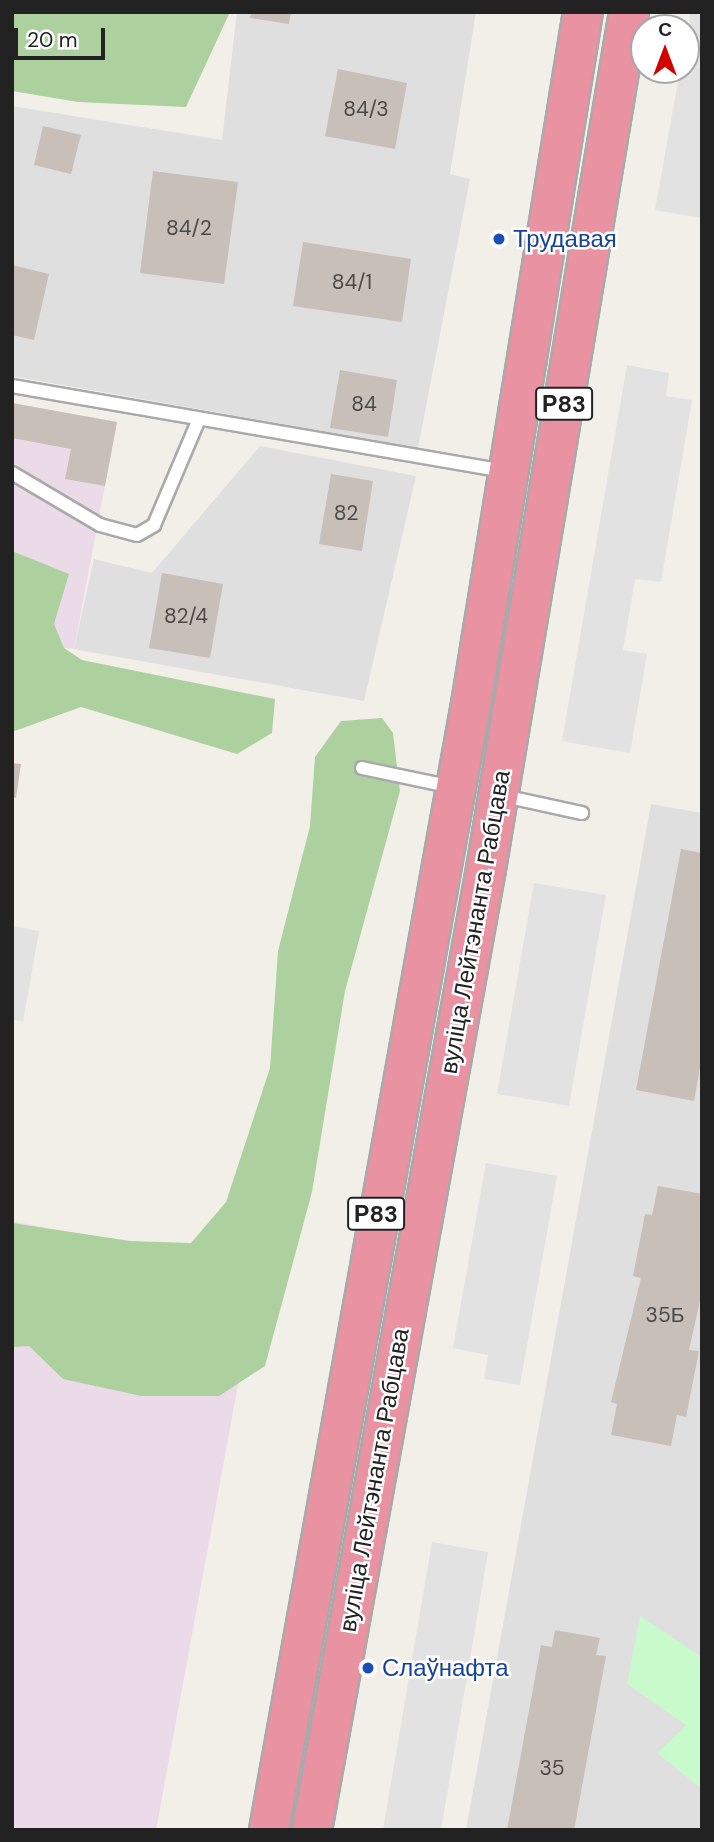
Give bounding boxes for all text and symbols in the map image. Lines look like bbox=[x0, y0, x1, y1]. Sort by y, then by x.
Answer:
scale bar bbox=[18, 14, 108, 58]
north arrow bbox=[630, 14, 700, 84]
text: С bbox=[658, 17, 672, 42]
text: 20 m bbox=[27, 26, 78, 54]
house number: 84/3 bbox=[343, 96, 389, 122]
house number: 84/2 bbox=[166, 215, 212, 241]
place label: Трудавая bbox=[513, 225, 617, 253]
marker: Трудавая bbox=[491, 231, 507, 247]
house number: 84/1 bbox=[332, 269, 372, 295]
road number: Р83 bbox=[534, 384, 594, 424]
house number: 84 bbox=[351, 391, 377, 417]
house number: 82 bbox=[334, 500, 358, 526]
house number: 82/4 bbox=[164, 603, 208, 629]
street label: вуліца Лейтэнанта Рабцава bbox=[434, 768, 516, 1076]
road number: Р83 bbox=[346, 1194, 406, 1233]
house number: 35Б bbox=[645, 1302, 685, 1328]
street label: вуліца Лейтэнанта Рабцава bbox=[333, 1326, 415, 1634]
place label: Слаўнафта bbox=[382, 1654, 509, 1682]
marker: Слаўнафта bbox=[360, 1660, 376, 1676]
house number: 35 bbox=[539, 1755, 565, 1781]

